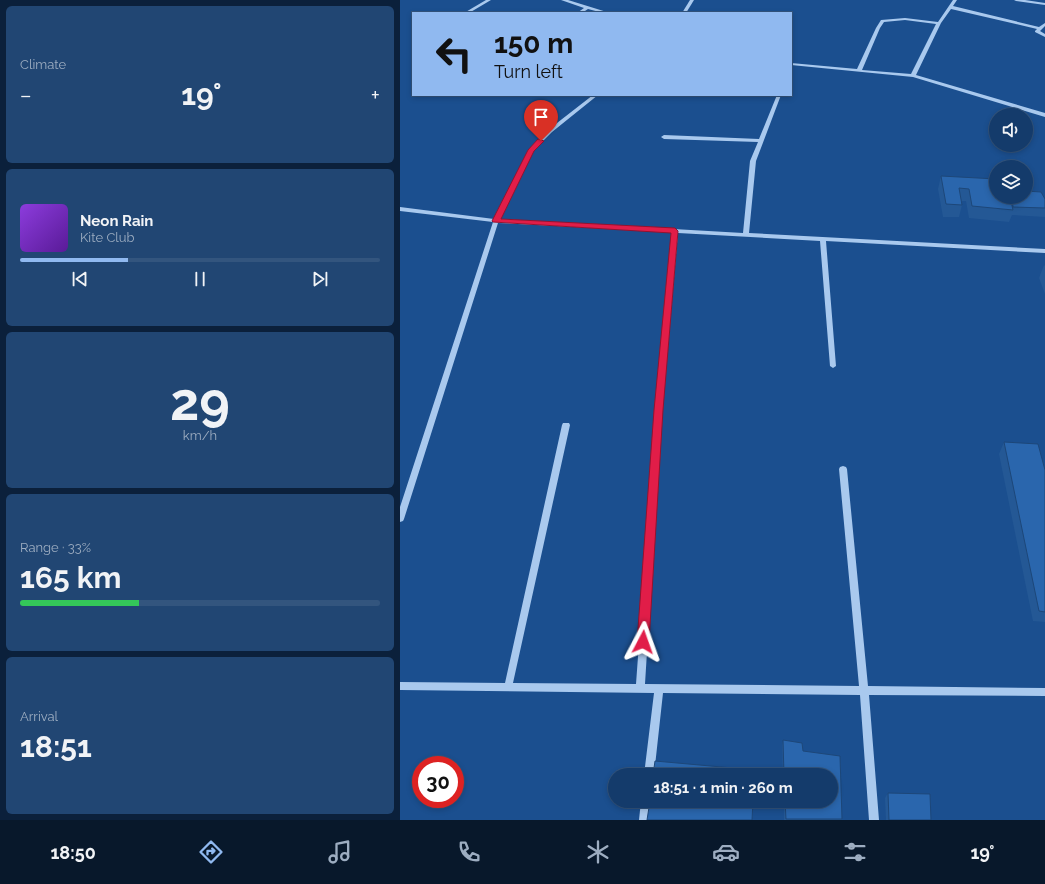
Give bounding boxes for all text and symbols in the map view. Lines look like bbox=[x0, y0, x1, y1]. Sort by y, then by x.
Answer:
text: 150 m bbox=[494, 27, 573, 60]
icon: left bbox=[428, 28, 480, 80]
text: Climate bbox=[20, 57, 66, 72]
text: Turn left bbox=[494, 61, 563, 82]
text: 19° bbox=[181, 77, 221, 112]
text: − bbox=[20, 82, 32, 108]
text: + bbox=[371, 82, 380, 108]
pin bbox=[524, 100, 558, 141]
icon: arrive bbox=[530, 106, 552, 128]
map controls bbox=[989, 108, 1033, 204]
button: sound bbox=[989, 108, 1033, 152]
button: layers bbox=[989, 160, 1033, 204]
text: Neon Rain bbox=[80, 212, 153, 230]
text: Kite Club bbox=[80, 230, 135, 245]
icon: previous bbox=[69, 268, 91, 290]
icon: pause bbox=[189, 268, 211, 290]
icon: next bbox=[309, 268, 331, 290]
text: 29 bbox=[170, 371, 230, 432]
text: km/h bbox=[183, 428, 217, 443]
text: Range · 33% bbox=[20, 540, 91, 555]
text: 165 km bbox=[20, 560, 122, 595]
position arrow bbox=[622, 621, 664, 663]
text: Arrival bbox=[20, 709, 58, 724]
text: 18:51 bbox=[20, 729, 92, 764]
speed limit sign: 30 bbox=[412, 756, 464, 808]
text: 18:51 · 1 min · 260 m bbox=[653, 779, 793, 797]
icon: directions bbox=[197, 838, 225, 866]
icon: music bbox=[326, 838, 354, 866]
icon: phone bbox=[455, 838, 483, 866]
icon: climate bbox=[584, 838, 612, 866]
icon: car bbox=[712, 838, 740, 866]
icon: filters bbox=[841, 838, 869, 866]
text: 18:50 bbox=[50, 842, 96, 863]
text: 19° bbox=[970, 842, 995, 863]

